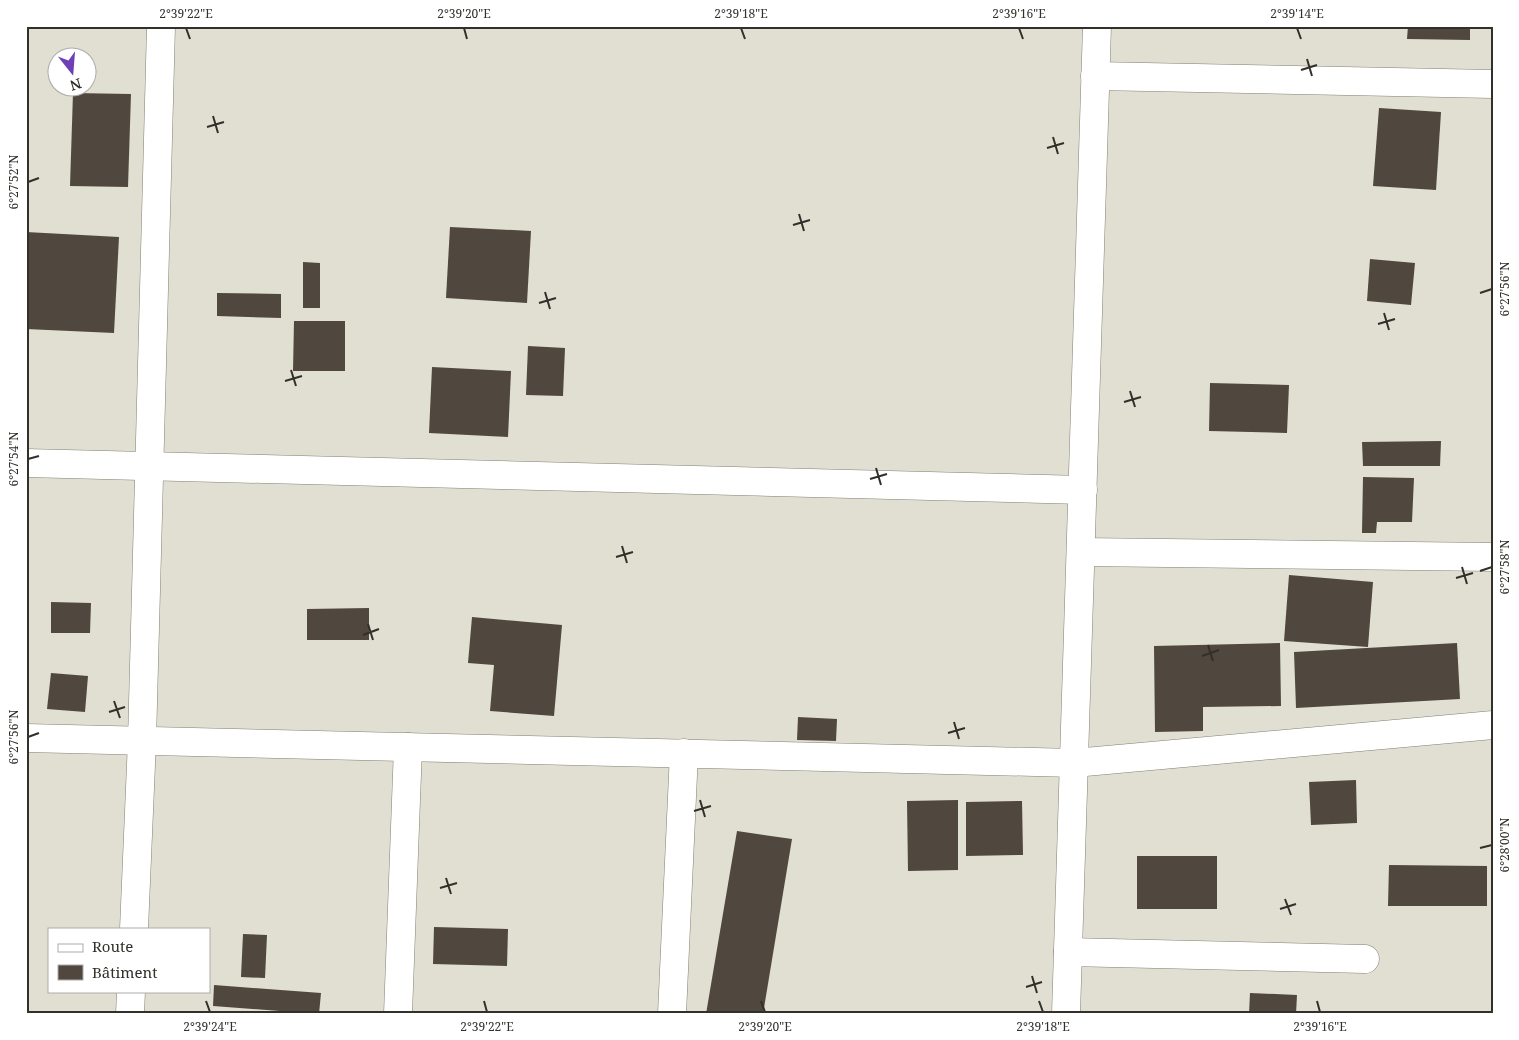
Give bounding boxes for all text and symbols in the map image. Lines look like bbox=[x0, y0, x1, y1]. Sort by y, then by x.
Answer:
text: 2°39'22"E bbox=[159, 5, 213, 22]
text: 2°39'20"E bbox=[437, 5, 491, 22]
text: 2°39'18"E bbox=[714, 5, 768, 22]
text: 2°39'16"E bbox=[992, 5, 1046, 22]
text: 2°39'14"E bbox=[1270, 5, 1324, 22]
north arrow bbox=[48, 48, 98, 98]
text: N bbox=[68, 74, 84, 96]
text: 6°27'52"N bbox=[5, 154, 22, 210]
text: 6°27'56"N bbox=[1496, 261, 1513, 317]
text: 6°27'54"N bbox=[5, 431, 22, 487]
text: 6°27'58"N bbox=[1496, 539, 1513, 595]
text: 6°27'56"N bbox=[5, 709, 22, 765]
text: 6°28'00"N bbox=[1496, 817, 1513, 873]
legend bbox=[48, 928, 210, 992]
text: Route bbox=[92, 936, 133, 956]
text: Bâtiment bbox=[92, 962, 158, 982]
text: 2°39'24"E bbox=[183, 1018, 237, 1035]
text: 2°39'22"E bbox=[460, 1018, 514, 1035]
text: 2°39'20"E bbox=[738, 1018, 792, 1035]
text: 2°39'18"E bbox=[1016, 1018, 1070, 1035]
text: 2°39'16"E bbox=[1293, 1018, 1347, 1035]

